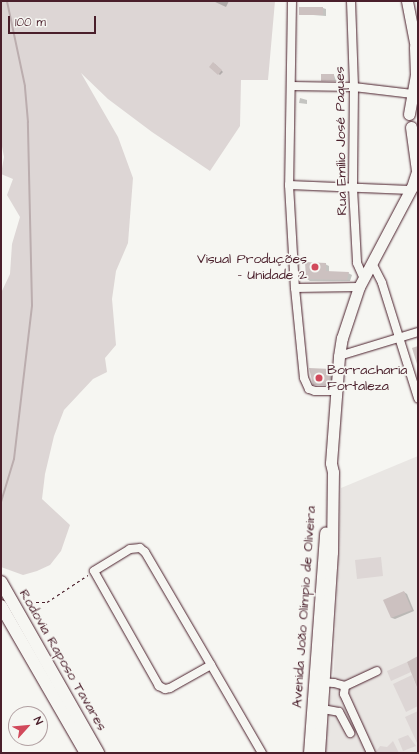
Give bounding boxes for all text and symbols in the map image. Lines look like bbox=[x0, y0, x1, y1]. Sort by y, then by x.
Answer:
scale bar bbox=[10, 8, 98, 34]
text: 100 m bbox=[15, 14, 46, 31]
street label: Rua Emílio José Paques bbox=[331, 66, 351, 216]
place label: Visual Produções - Unidade 2 bbox=[197, 251, 307, 284]
marker: Visual Produções - Unidade 2 bbox=[310, 262, 320, 272]
place label: Borracharia Fortaleza bbox=[327, 362, 407, 394]
marker: Borracharia Fortaleza bbox=[314, 373, 324, 383]
street label: Avenida João Olímpio de Oliveira bbox=[289, 505, 319, 709]
street label: Rodovia Raposo Tavares bbox=[16, 586, 110, 734]
north arrow bbox=[8, 706, 48, 746]
text: N bbox=[30, 714, 46, 727]

